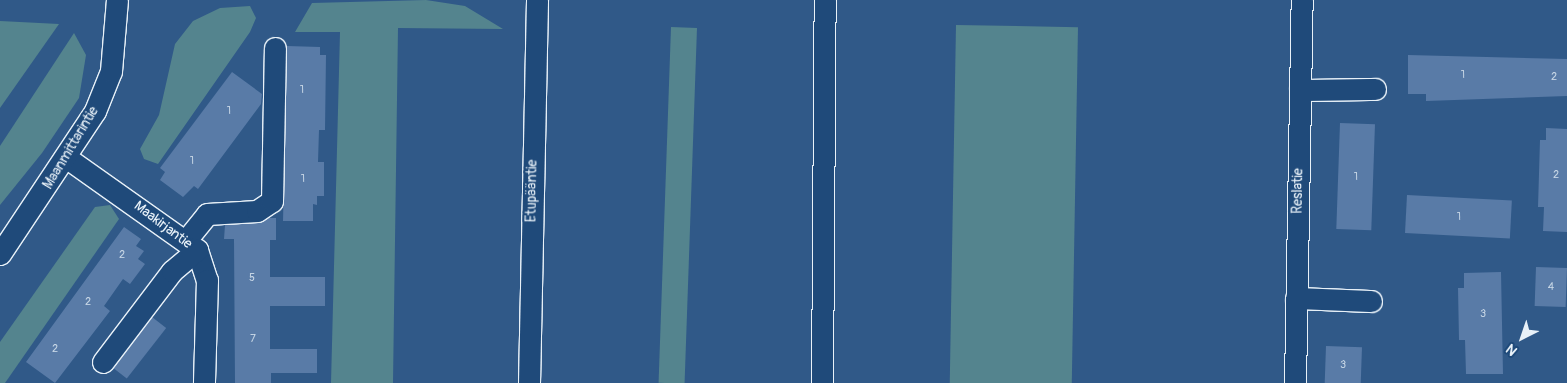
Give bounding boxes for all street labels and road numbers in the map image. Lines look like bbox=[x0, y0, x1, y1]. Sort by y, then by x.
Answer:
street label: Maanmittarintie bbox=[40, 104, 102, 192]
street label: Etupääntie bbox=[523, 159, 541, 223]
street label: Reslatie bbox=[1289, 168, 1307, 214]
street label: Maakirjantie bbox=[131, 198, 195, 252]

